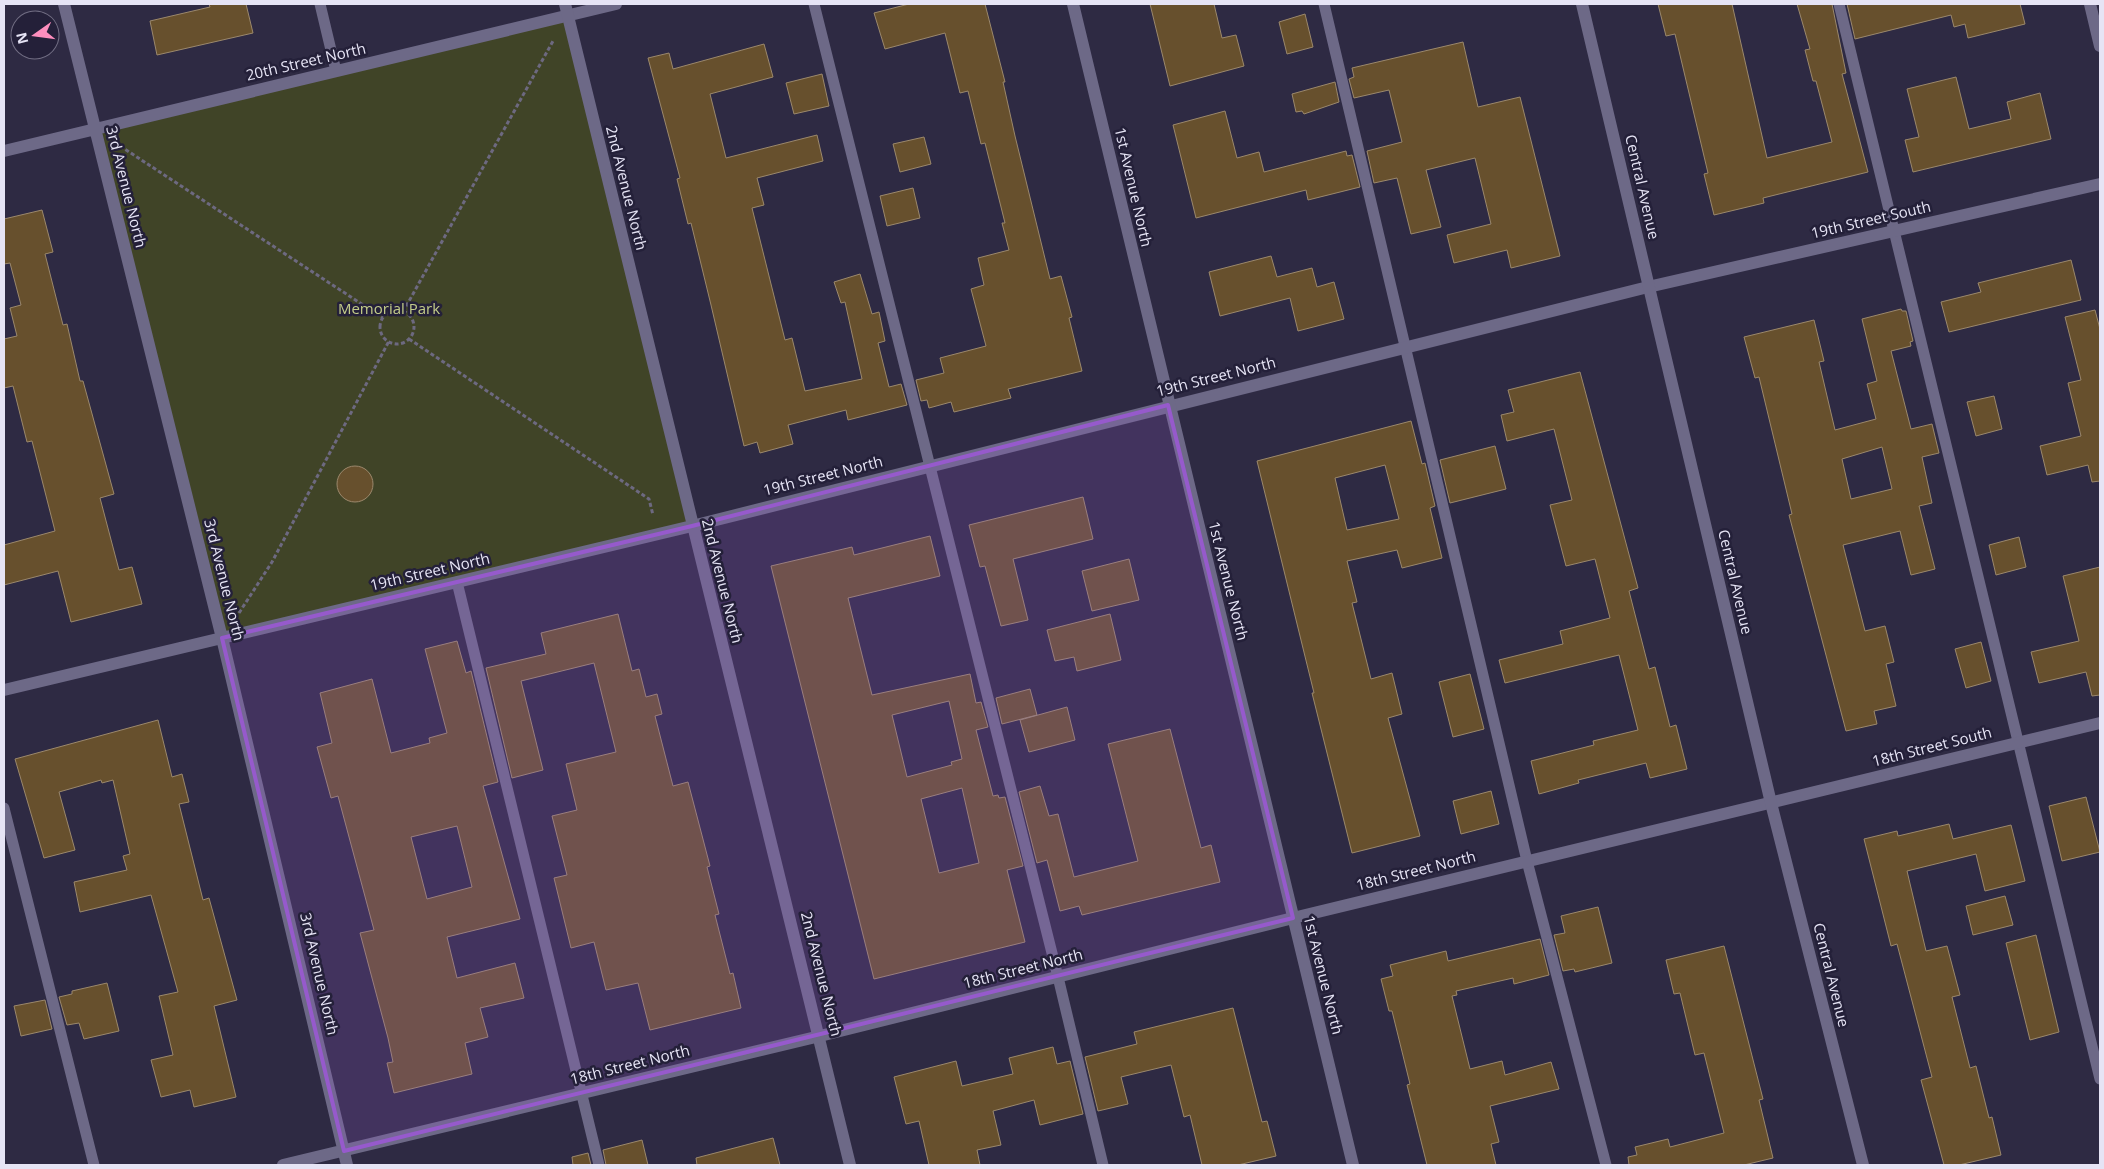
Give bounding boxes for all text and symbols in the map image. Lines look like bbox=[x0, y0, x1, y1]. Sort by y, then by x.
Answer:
north arrow bbox=[10, 10, 60, 60]
text: N bbox=[11, 30, 32, 46]
street label: 20th Street North bbox=[244, 38, 368, 85]
street label: 2nd Avenue North bbox=[602, 123, 652, 252]
street label: 3rd Avenue North bbox=[102, 124, 152, 250]
street label: 1st Avenue North bbox=[1110, 125, 1157, 249]
street label: Central Avenue bbox=[1621, 132, 1665, 241]
street label: 19th Street South bbox=[1809, 196, 1933, 243]
park label: Memorial Park bbox=[338, 298, 440, 318]
street label: 19th Street North bbox=[1154, 352, 1278, 401]
street label: 19th Street North bbox=[761, 451, 885, 500]
street label: 2nd Avenue North bbox=[698, 516, 748, 645]
street label: 3rd Avenue North bbox=[200, 517, 250, 643]
street label: 1st Avenue North bbox=[1204, 519, 1253, 642]
street label: Central Avenue bbox=[1714, 527, 1758, 636]
street label: 19th Street North bbox=[368, 548, 492, 595]
street label: 18th Street South bbox=[1870, 722, 1994, 771]
street label: 18th Street North bbox=[1354, 846, 1478, 895]
street label: 2nd Avenue North bbox=[797, 909, 847, 1038]
street label: 3rd Avenue North bbox=[296, 911, 344, 1037]
street label: 1st Avenue North bbox=[1299, 913, 1348, 1036]
street label: Central Avenue bbox=[1809, 921, 1855, 1029]
street label: 18th Street North bbox=[961, 944, 1085, 993]
street label: 18th Street North bbox=[568, 1040, 692, 1089]

